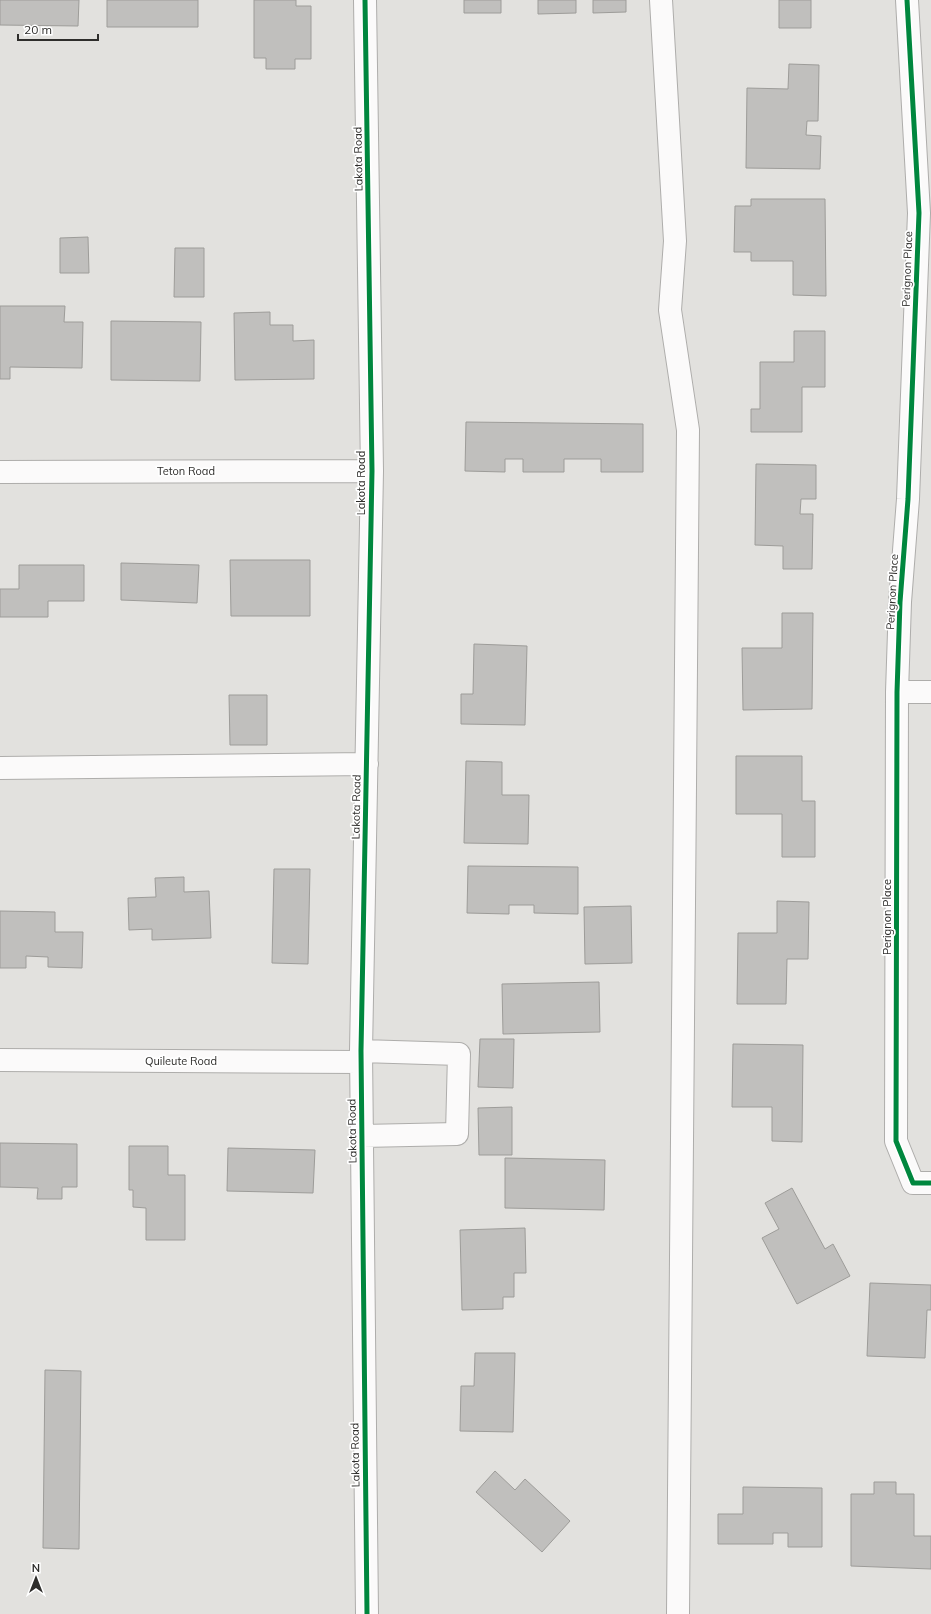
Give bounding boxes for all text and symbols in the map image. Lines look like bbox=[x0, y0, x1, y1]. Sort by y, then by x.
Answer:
scale bar bbox=[18, 16, 98, 42]
text: 20 m bbox=[24, 22, 52, 37]
street label: Lakota Road bbox=[350, 127, 366, 191]
street label: Perignon Place bbox=[899, 231, 915, 307]
street label: Lakota Road bbox=[354, 451, 368, 515]
street label: Teton Road bbox=[157, 464, 215, 478]
street label: Perignon Place bbox=[883, 554, 901, 630]
street label: Lakota Road bbox=[348, 775, 364, 839]
street label: Perignon Place bbox=[880, 879, 894, 955]
street label: Quileute Road bbox=[145, 1054, 217, 1068]
street label: Lakota Road bbox=[344, 1099, 360, 1163]
street label: Lakota Road bbox=[347, 1423, 363, 1487]
north arrow bbox=[16, 1558, 56, 1598]
text: N bbox=[32, 1561, 40, 1575]

